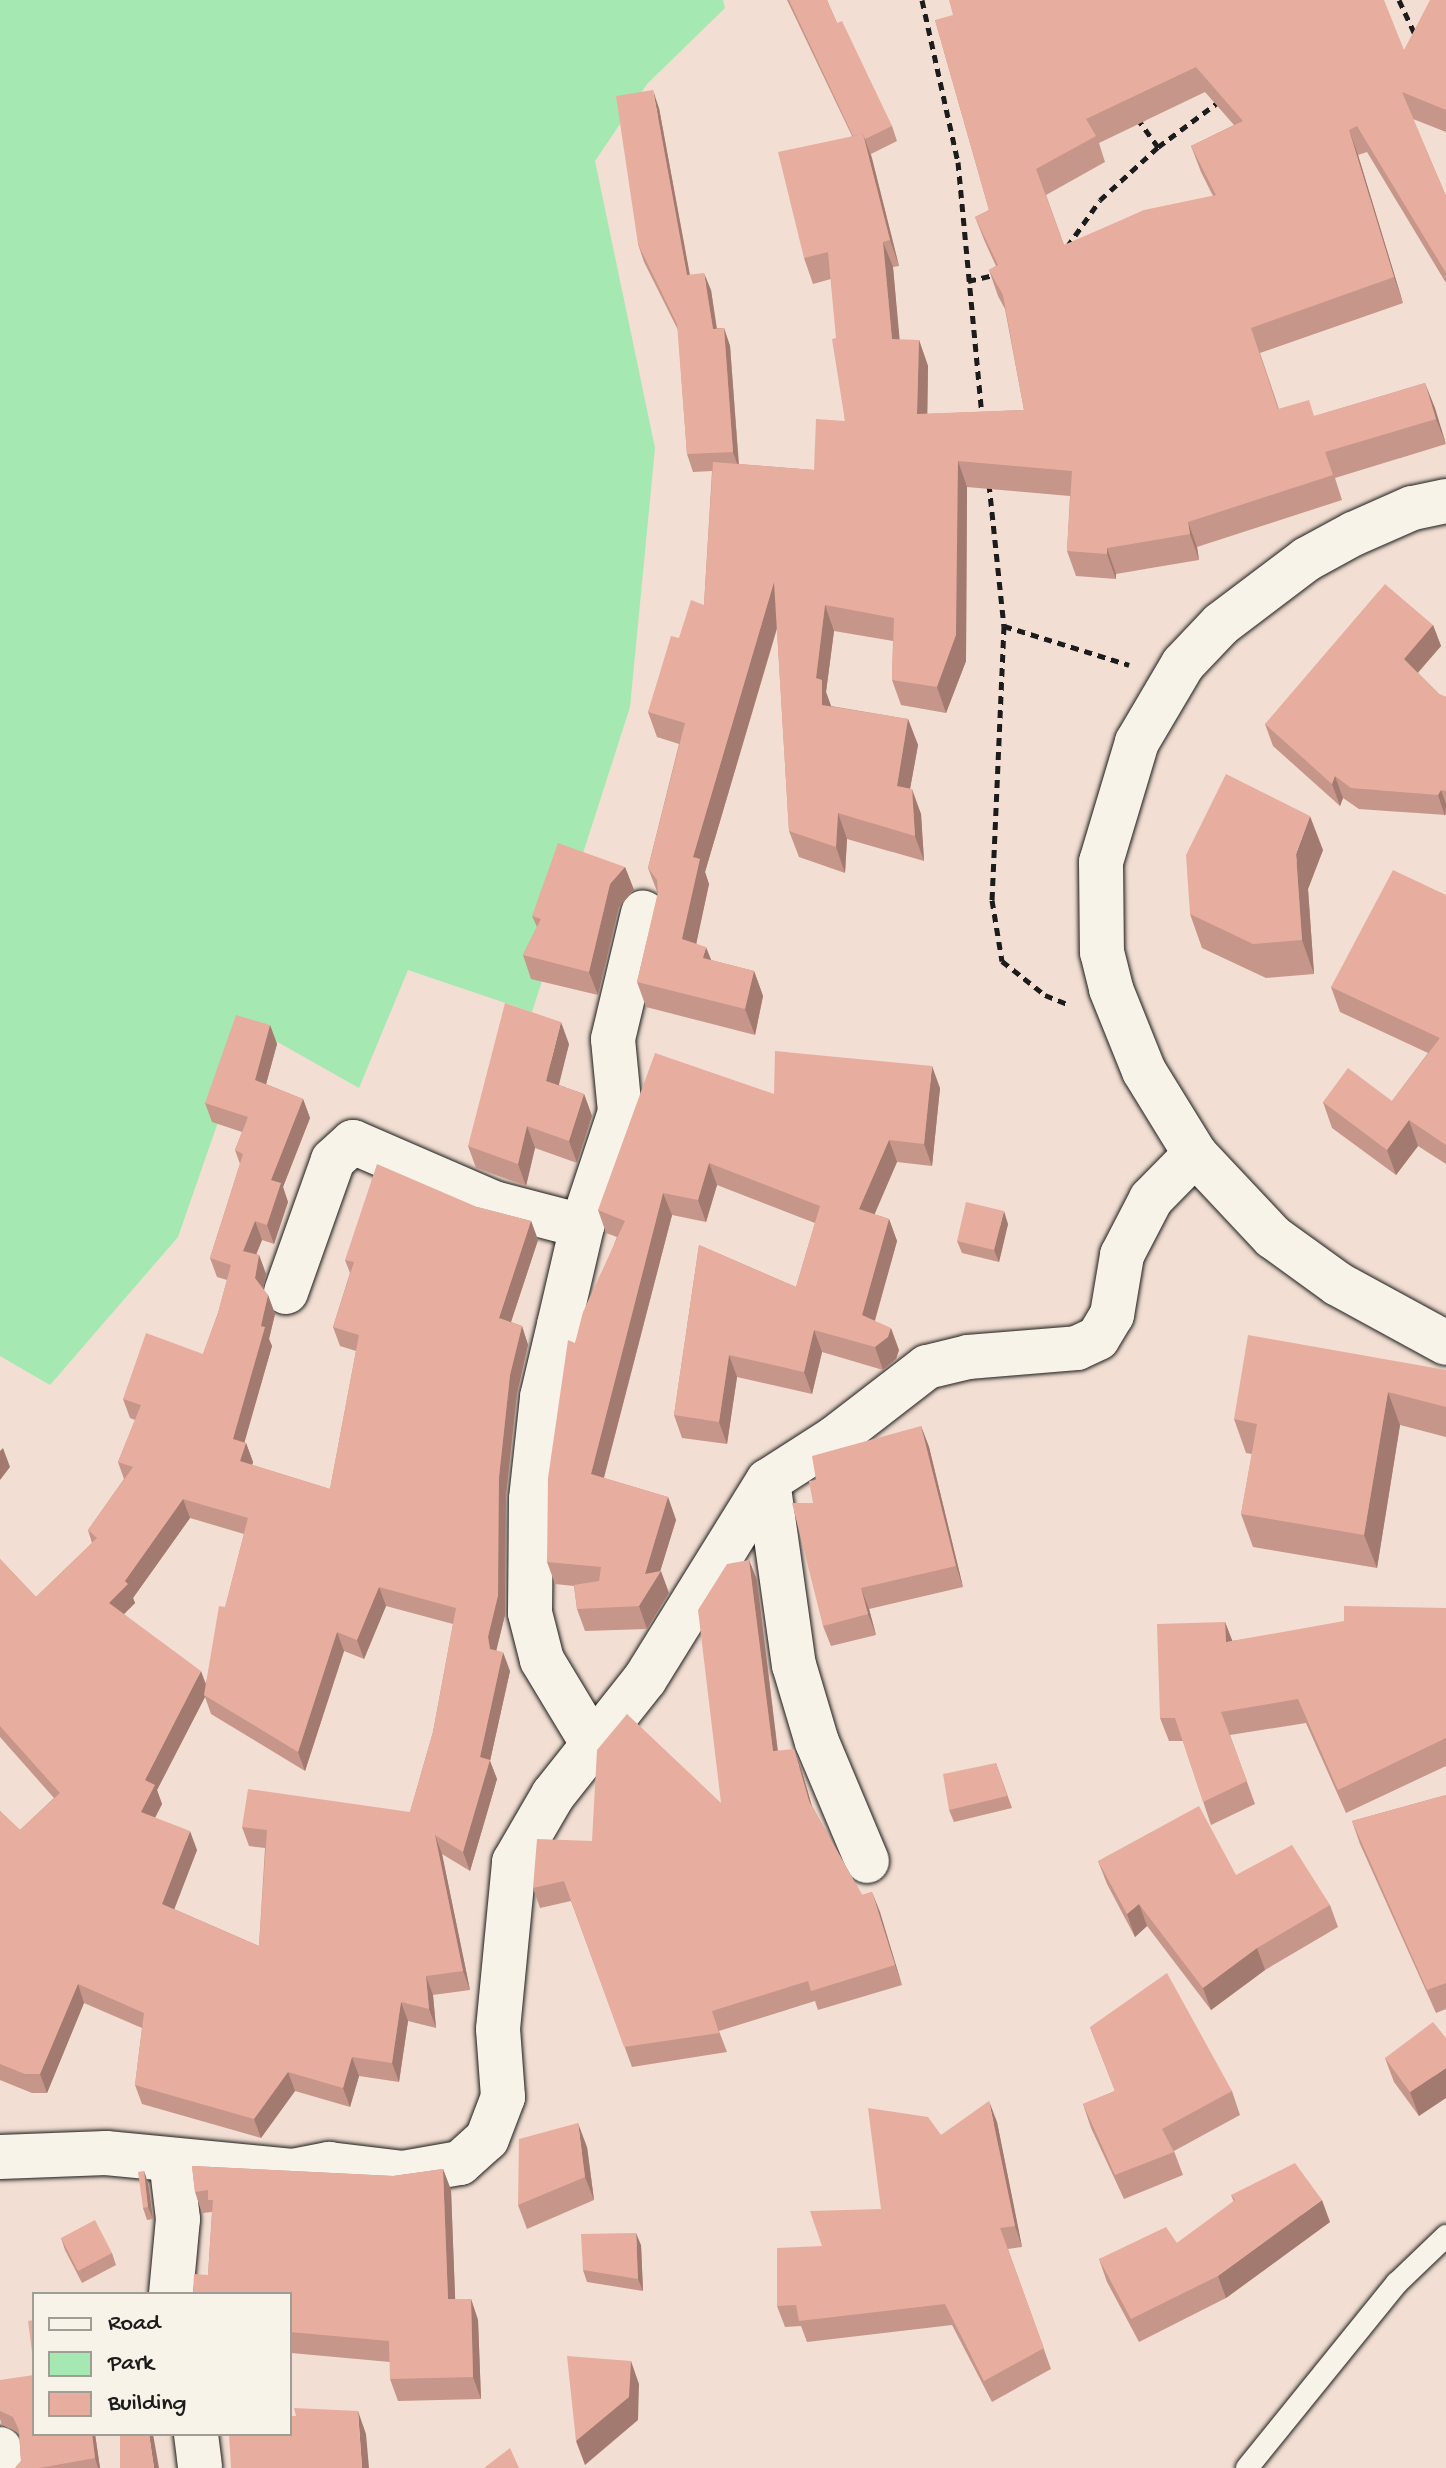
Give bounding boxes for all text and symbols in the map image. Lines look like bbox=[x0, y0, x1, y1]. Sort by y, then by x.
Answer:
legend bbox=[32, 2292, 292, 2436]
text: Road bbox=[108, 2310, 160, 2339]
text: Park bbox=[108, 2350, 154, 2379]
text: Building bbox=[108, 2390, 186, 2419]

